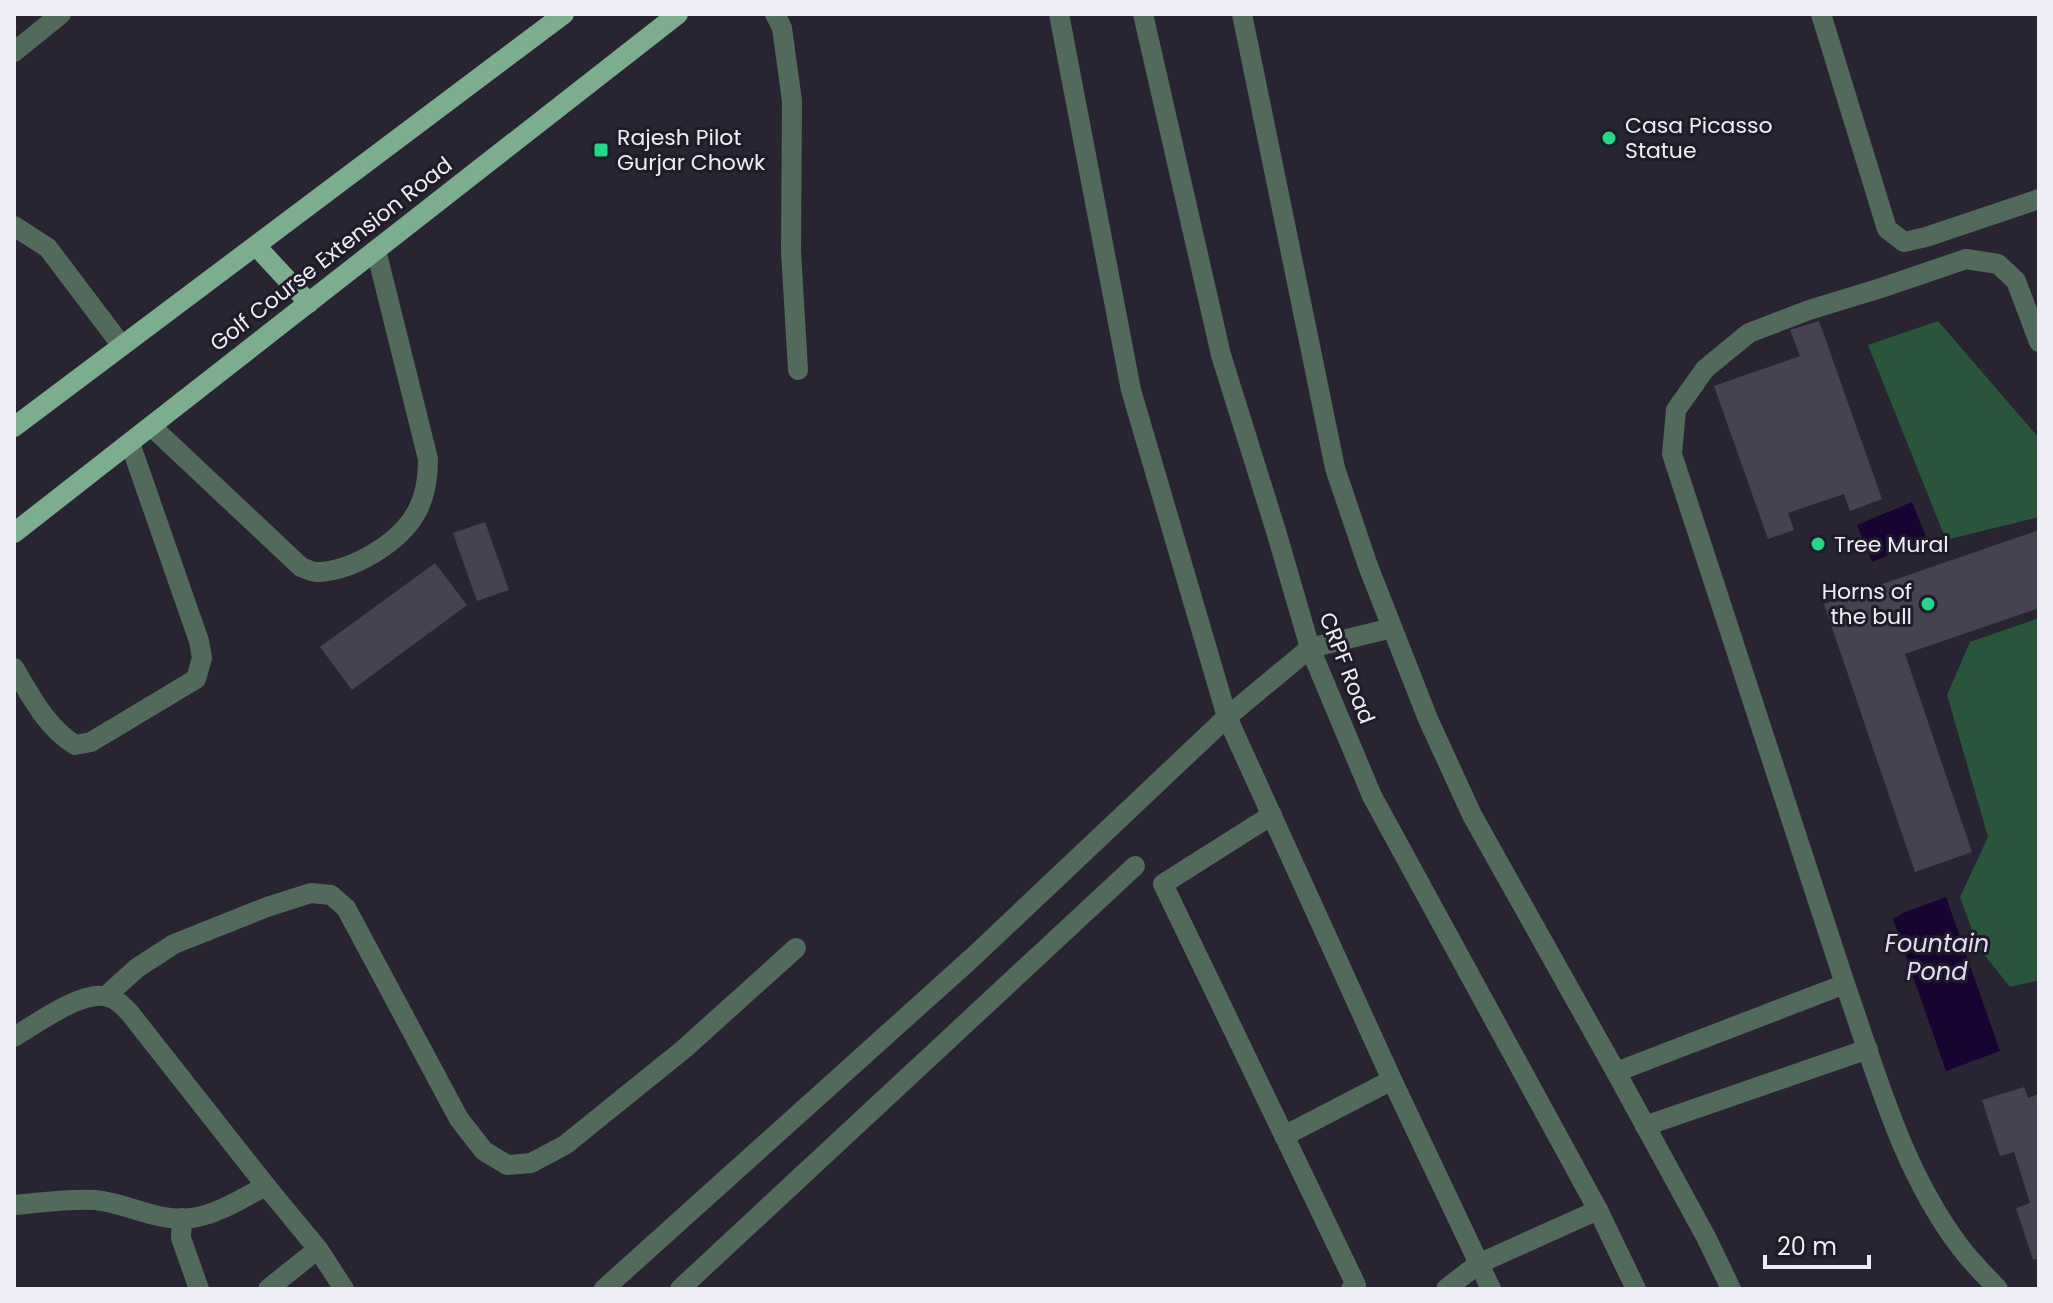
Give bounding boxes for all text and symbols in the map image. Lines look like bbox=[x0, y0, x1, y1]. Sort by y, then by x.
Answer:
place label: Casa Picasso Statue bbox=[1625, 110, 1773, 166]
place label: Rajesh Pilot Gurjar Chowk bbox=[617, 122, 766, 178]
marker: Casa Picasso Statue bbox=[1600, 129, 1618, 147]
marker: Rajesh Pilot Gurjar Chowk bbox=[592, 141, 610, 159]
street label: Golf Course Extension Road bbox=[203, 150, 459, 358]
place label: Tree Mural bbox=[1834, 529, 1949, 560]
marker: Tree Mural bbox=[1809, 535, 1827, 553]
place label: Horns of the bull bbox=[1822, 576, 1912, 632]
marker: Horns of the bull bbox=[1919, 595, 1937, 613]
street label: CRPF Road bbox=[1312, 608, 1382, 728]
water label: Fountain Pond bbox=[1885, 927, 1989, 988]
scale bar bbox=[1765, 1219, 1869, 1269]
text: 20 m bbox=[1777, 1230, 1837, 1263]

